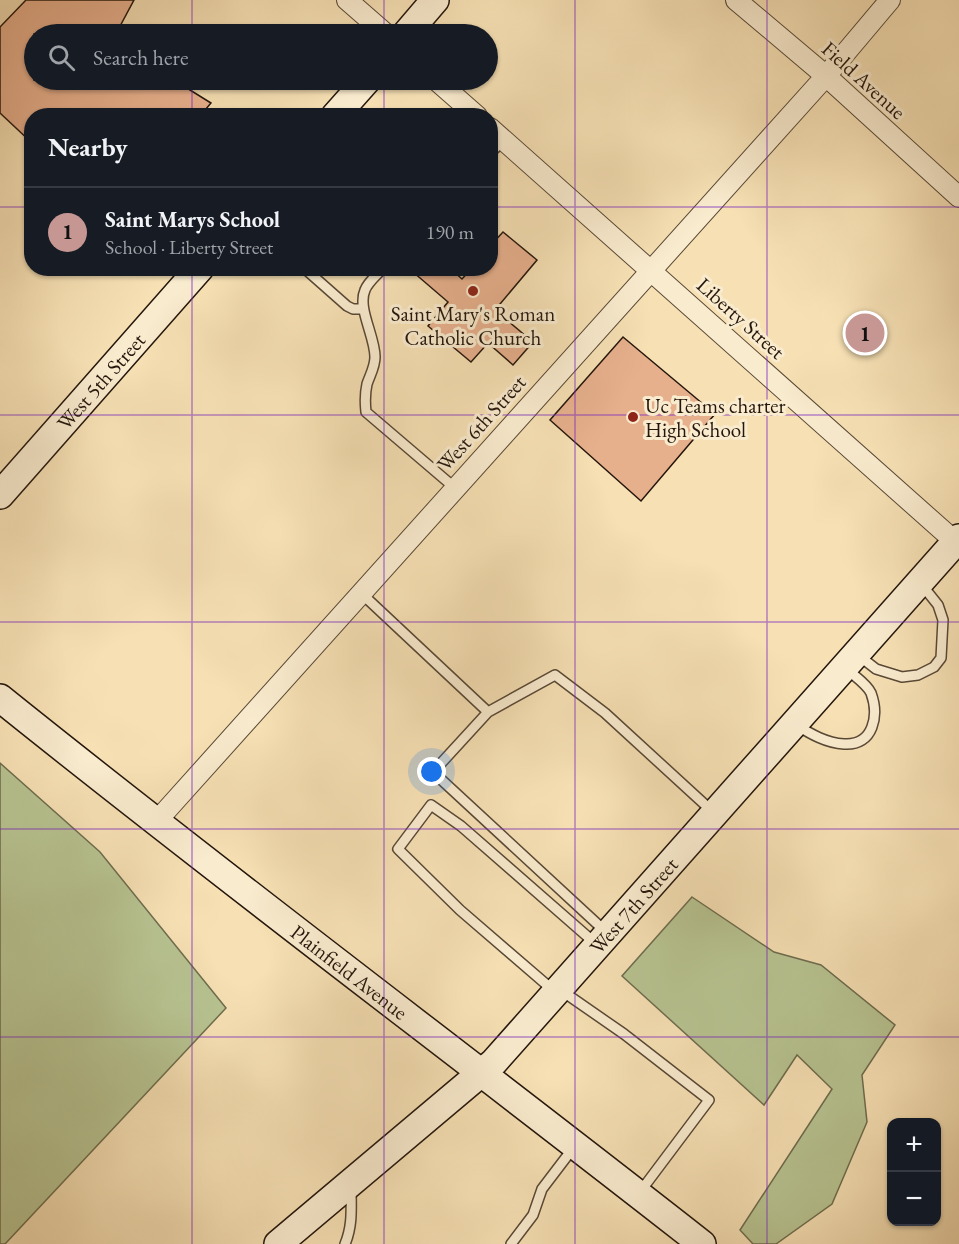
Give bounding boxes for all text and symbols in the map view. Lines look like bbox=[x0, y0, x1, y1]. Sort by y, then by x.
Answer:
search box bbox=[24, 24, 498, 90]
street label: Field Avenue bbox=[816, 35, 912, 125]
icon: search bbox=[45, 41, 78, 74]
text: Search here bbox=[93, 43, 188, 72]
text: Nearby bbox=[48, 130, 128, 164]
text: Saint Marys School bbox=[105, 205, 280, 234]
text: 1 bbox=[62, 219, 73, 245]
text: 190 m bbox=[426, 219, 474, 245]
text: School · Liberty Street bbox=[105, 234, 273, 260]
street label: Liberty Street bbox=[691, 271, 791, 365]
marker: Saint Mary's Roman Catholic Church bbox=[466, 284, 480, 298]
place label: Saint Mary's Roman Catholic Church bbox=[391, 300, 555, 351]
pin: 1 bbox=[846, 310, 884, 356]
street label: West 5th Street bbox=[50, 326, 151, 435]
street label: West 6th Street bbox=[431, 369, 532, 477]
place label: Uc Teams charter High School bbox=[645, 392, 786, 443]
marker: Uc Teams charter High School bbox=[626, 410, 640, 424]
your location bbox=[417, 757, 446, 786]
street label: West 7th Street bbox=[583, 851, 684, 959]
street label: Plainfield Avenue bbox=[286, 918, 414, 1025]
map controls bbox=[887, 1118, 941, 1226]
button: + bbox=[887, 1118, 941, 1172]
button: − bbox=[887, 1172, 941, 1226]

